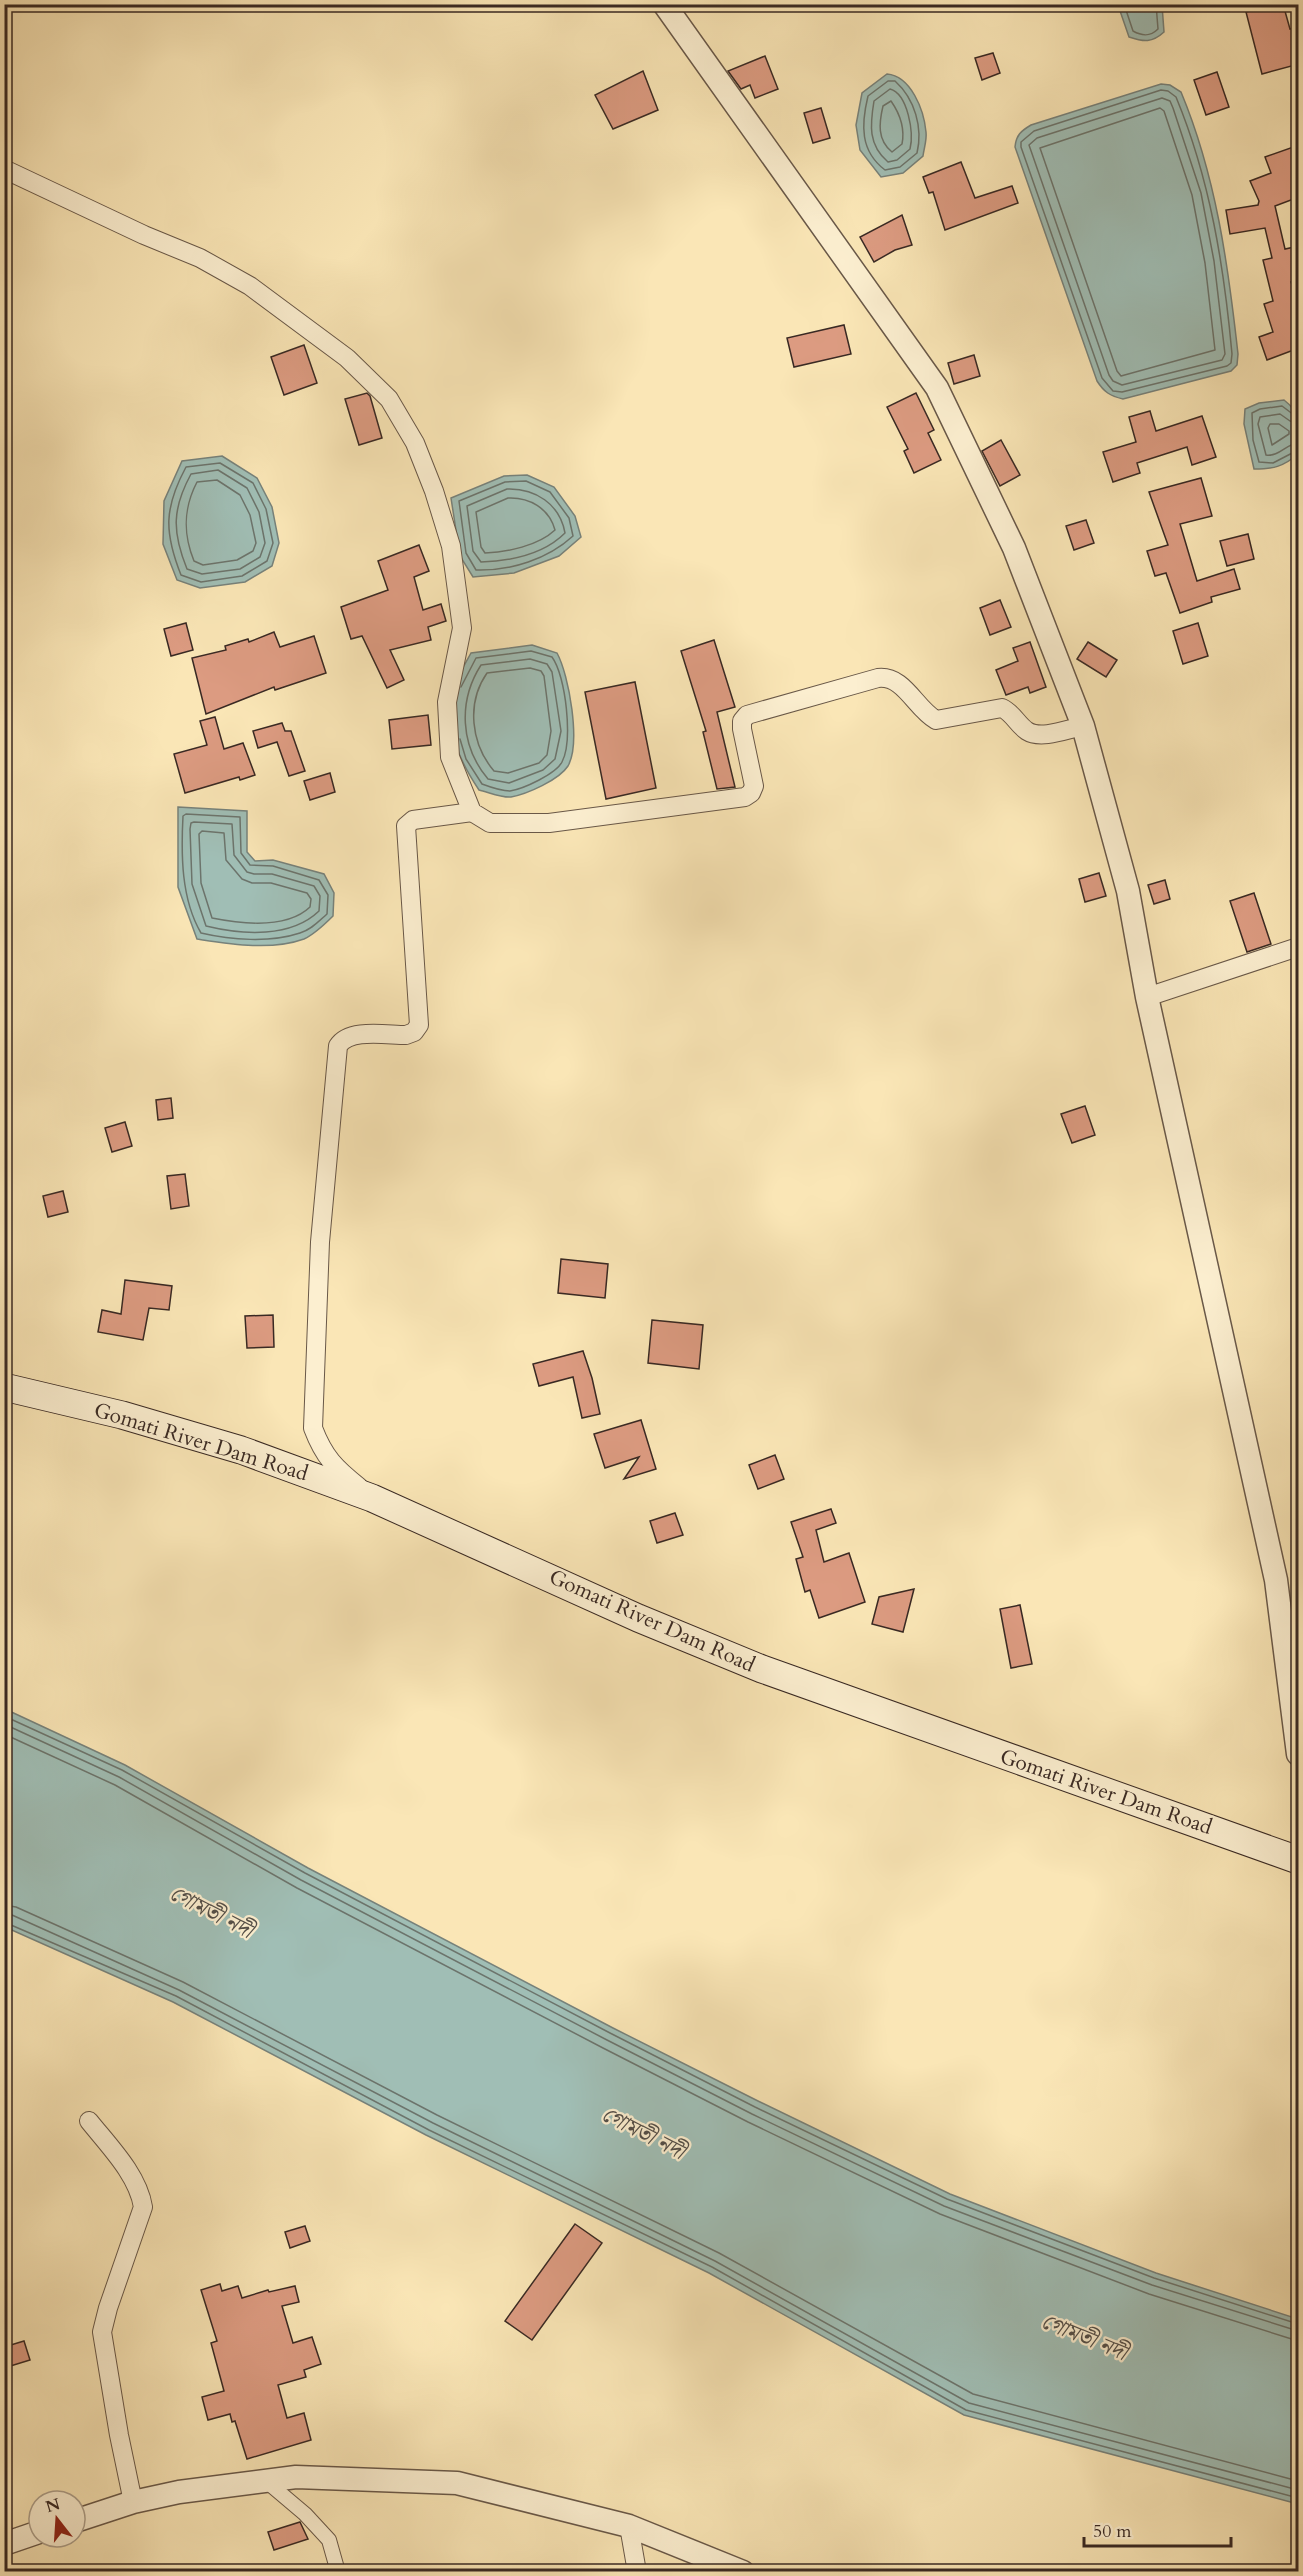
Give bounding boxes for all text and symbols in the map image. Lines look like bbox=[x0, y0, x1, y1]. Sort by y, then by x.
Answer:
street label: Gomati River Dam Road bbox=[90, 1396, 312, 1488]
street label: Gomati River Dam Road bbox=[544, 1562, 760, 1680]
street label: Gomati River Dam Road bbox=[996, 1742, 1216, 1842]
water label: গোমতী নদী bbox=[164, 1878, 260, 1947]
water label: গোমতী নদী bbox=[596, 2099, 692, 2168]
water label: গোমতী নদী bbox=[1037, 2306, 1134, 2369]
north arrow bbox=[27, 2489, 87, 2549]
text: N bbox=[43, 2493, 63, 2518]
scale bar bbox=[1084, 2510, 1231, 2548]
text: 50 m bbox=[1093, 2519, 1132, 2544]

